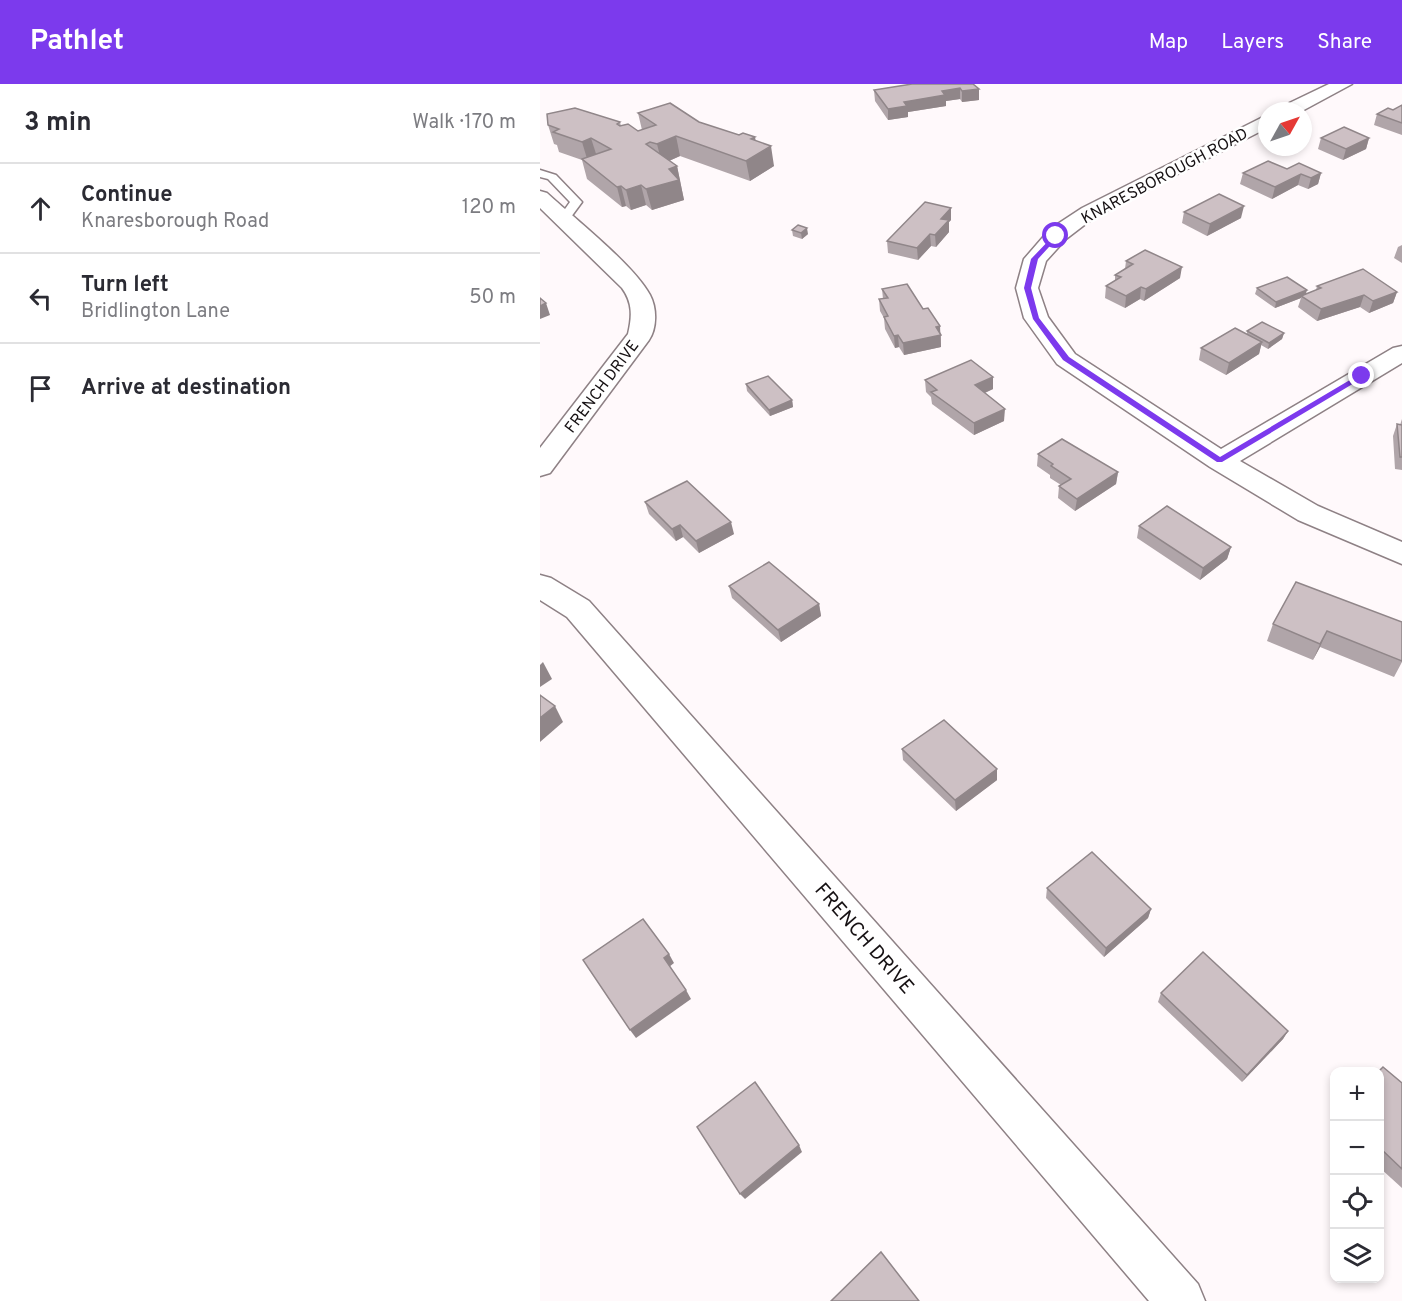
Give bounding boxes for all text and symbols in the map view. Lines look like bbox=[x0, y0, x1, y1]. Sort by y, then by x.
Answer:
text: Pathlet bbox=[30, 24, 124, 60]
text: Map bbox=[1149, 29, 1188, 56]
text: Layers bbox=[1221, 29, 1284, 56]
text: Share bbox=[1317, 29, 1372, 56]
north arrow bbox=[1258, 102, 1312, 156]
text: 3 min bbox=[24, 107, 92, 140]
text: Walk · 170 m bbox=[412, 110, 516, 136]
street label: KNARESBOROUGH ROAD bbox=[1078, 124, 1252, 229]
text: Continue bbox=[81, 182, 172, 209]
icon: ahead bbox=[24, 192, 57, 225]
text: 120 m bbox=[462, 195, 516, 221]
text: Knaresborough Road bbox=[81, 209, 269, 235]
route start bbox=[1042, 222, 1068, 248]
text: Turn left bbox=[81, 272, 169, 299]
icon: left bbox=[24, 282, 57, 315]
text: 50 m bbox=[469, 285, 516, 311]
text: Bridlington Lane bbox=[81, 299, 230, 325]
street label: FRENCH DRIVE bbox=[561, 337, 644, 438]
route end bbox=[1348, 362, 1374, 388]
icon: arrive bbox=[24, 372, 57, 405]
text: Arrive at destination bbox=[81, 375, 291, 402]
street label: FRENCH DRIVE bbox=[808, 878, 919, 1000]
map controls bbox=[1330, 1067, 1384, 1283]
button: + bbox=[1330, 1067, 1384, 1121]
button: − bbox=[1330, 1121, 1384, 1175]
button: locate bbox=[1330, 1175, 1384, 1229]
button: layers bbox=[1330, 1229, 1384, 1283]

